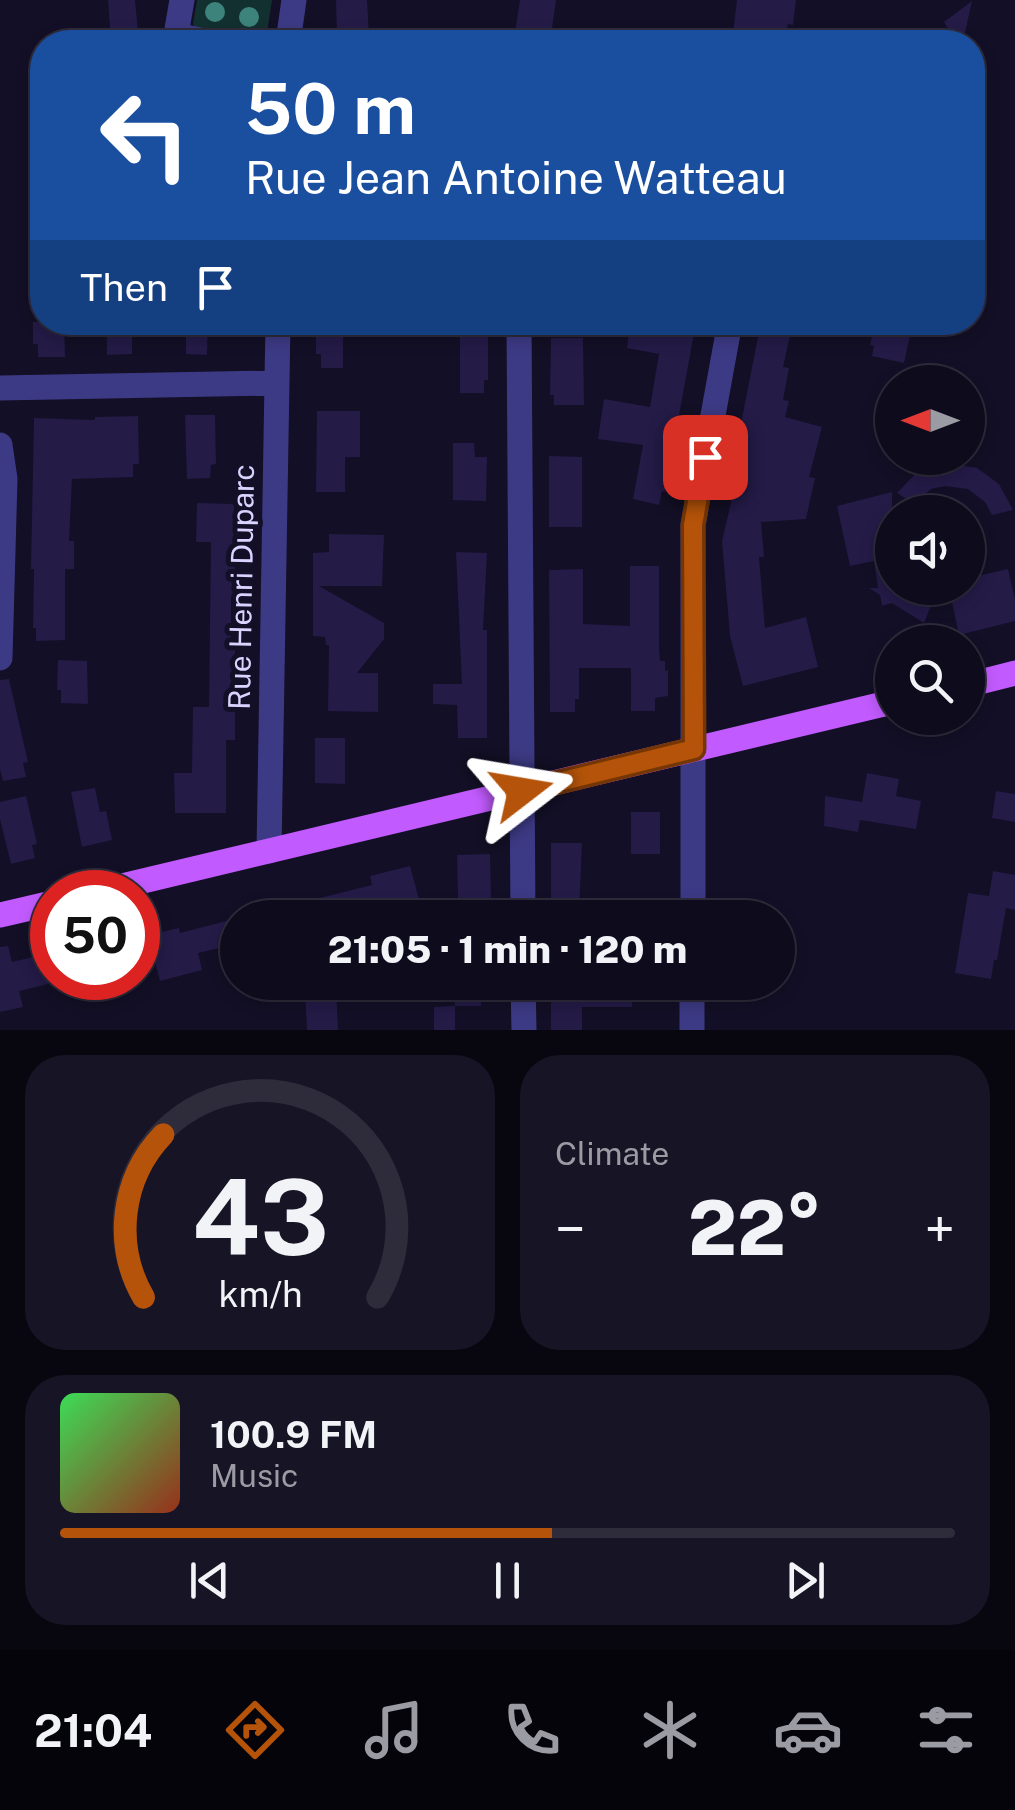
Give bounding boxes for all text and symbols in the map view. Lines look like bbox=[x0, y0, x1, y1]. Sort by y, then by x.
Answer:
text: 50 m bbox=[245, 67, 416, 150]
icon: left bbox=[80, 70, 210, 200]
text: Rue Jean Antoine Watteau bbox=[245, 151, 787, 204]
icon: arrive bbox=[188, 260, 243, 315]
text: Then bbox=[80, 265, 168, 310]
north arrow bbox=[875, 365, 985, 475]
map controls bbox=[875, 365, 985, 735]
pin bbox=[663, 415, 748, 500]
icon: arrive bbox=[678, 430, 733, 485]
street label: Rue Henri Duparc bbox=[221, 464, 261, 710]
button: sound bbox=[875, 495, 985, 605]
button: search bbox=[875, 625, 985, 735]
position arrow bbox=[470, 739, 574, 843]
speed limit sign: 50 bbox=[30, 870, 160, 1000]
text: 21:05 · 1 min · 120 m bbox=[328, 927, 687, 972]
text: Climate bbox=[555, 1135, 669, 1172]
text: 43 bbox=[191, 1156, 329, 1278]
text: 22° bbox=[688, 1184, 822, 1272]
text: − bbox=[555, 1197, 586, 1261]
text: + bbox=[925, 1197, 955, 1261]
text: km/h bbox=[218, 1273, 302, 1315]
text: 100.9 FM bbox=[210, 1412, 377, 1457]
text: Music bbox=[210, 1457, 298, 1494]
icon: previous bbox=[182, 1553, 237, 1608]
icon: pause bbox=[480, 1553, 535, 1608]
icon: next bbox=[778, 1553, 833, 1608]
icon: directions bbox=[220, 1695, 290, 1765]
icon: music bbox=[359, 1695, 429, 1765]
icon: phone bbox=[497, 1695, 567, 1765]
icon: climate bbox=[635, 1695, 705, 1765]
icon: car bbox=[773, 1695, 843, 1765]
icon: filters bbox=[911, 1695, 981, 1765]
text: 21:04 bbox=[34, 1704, 152, 1757]

